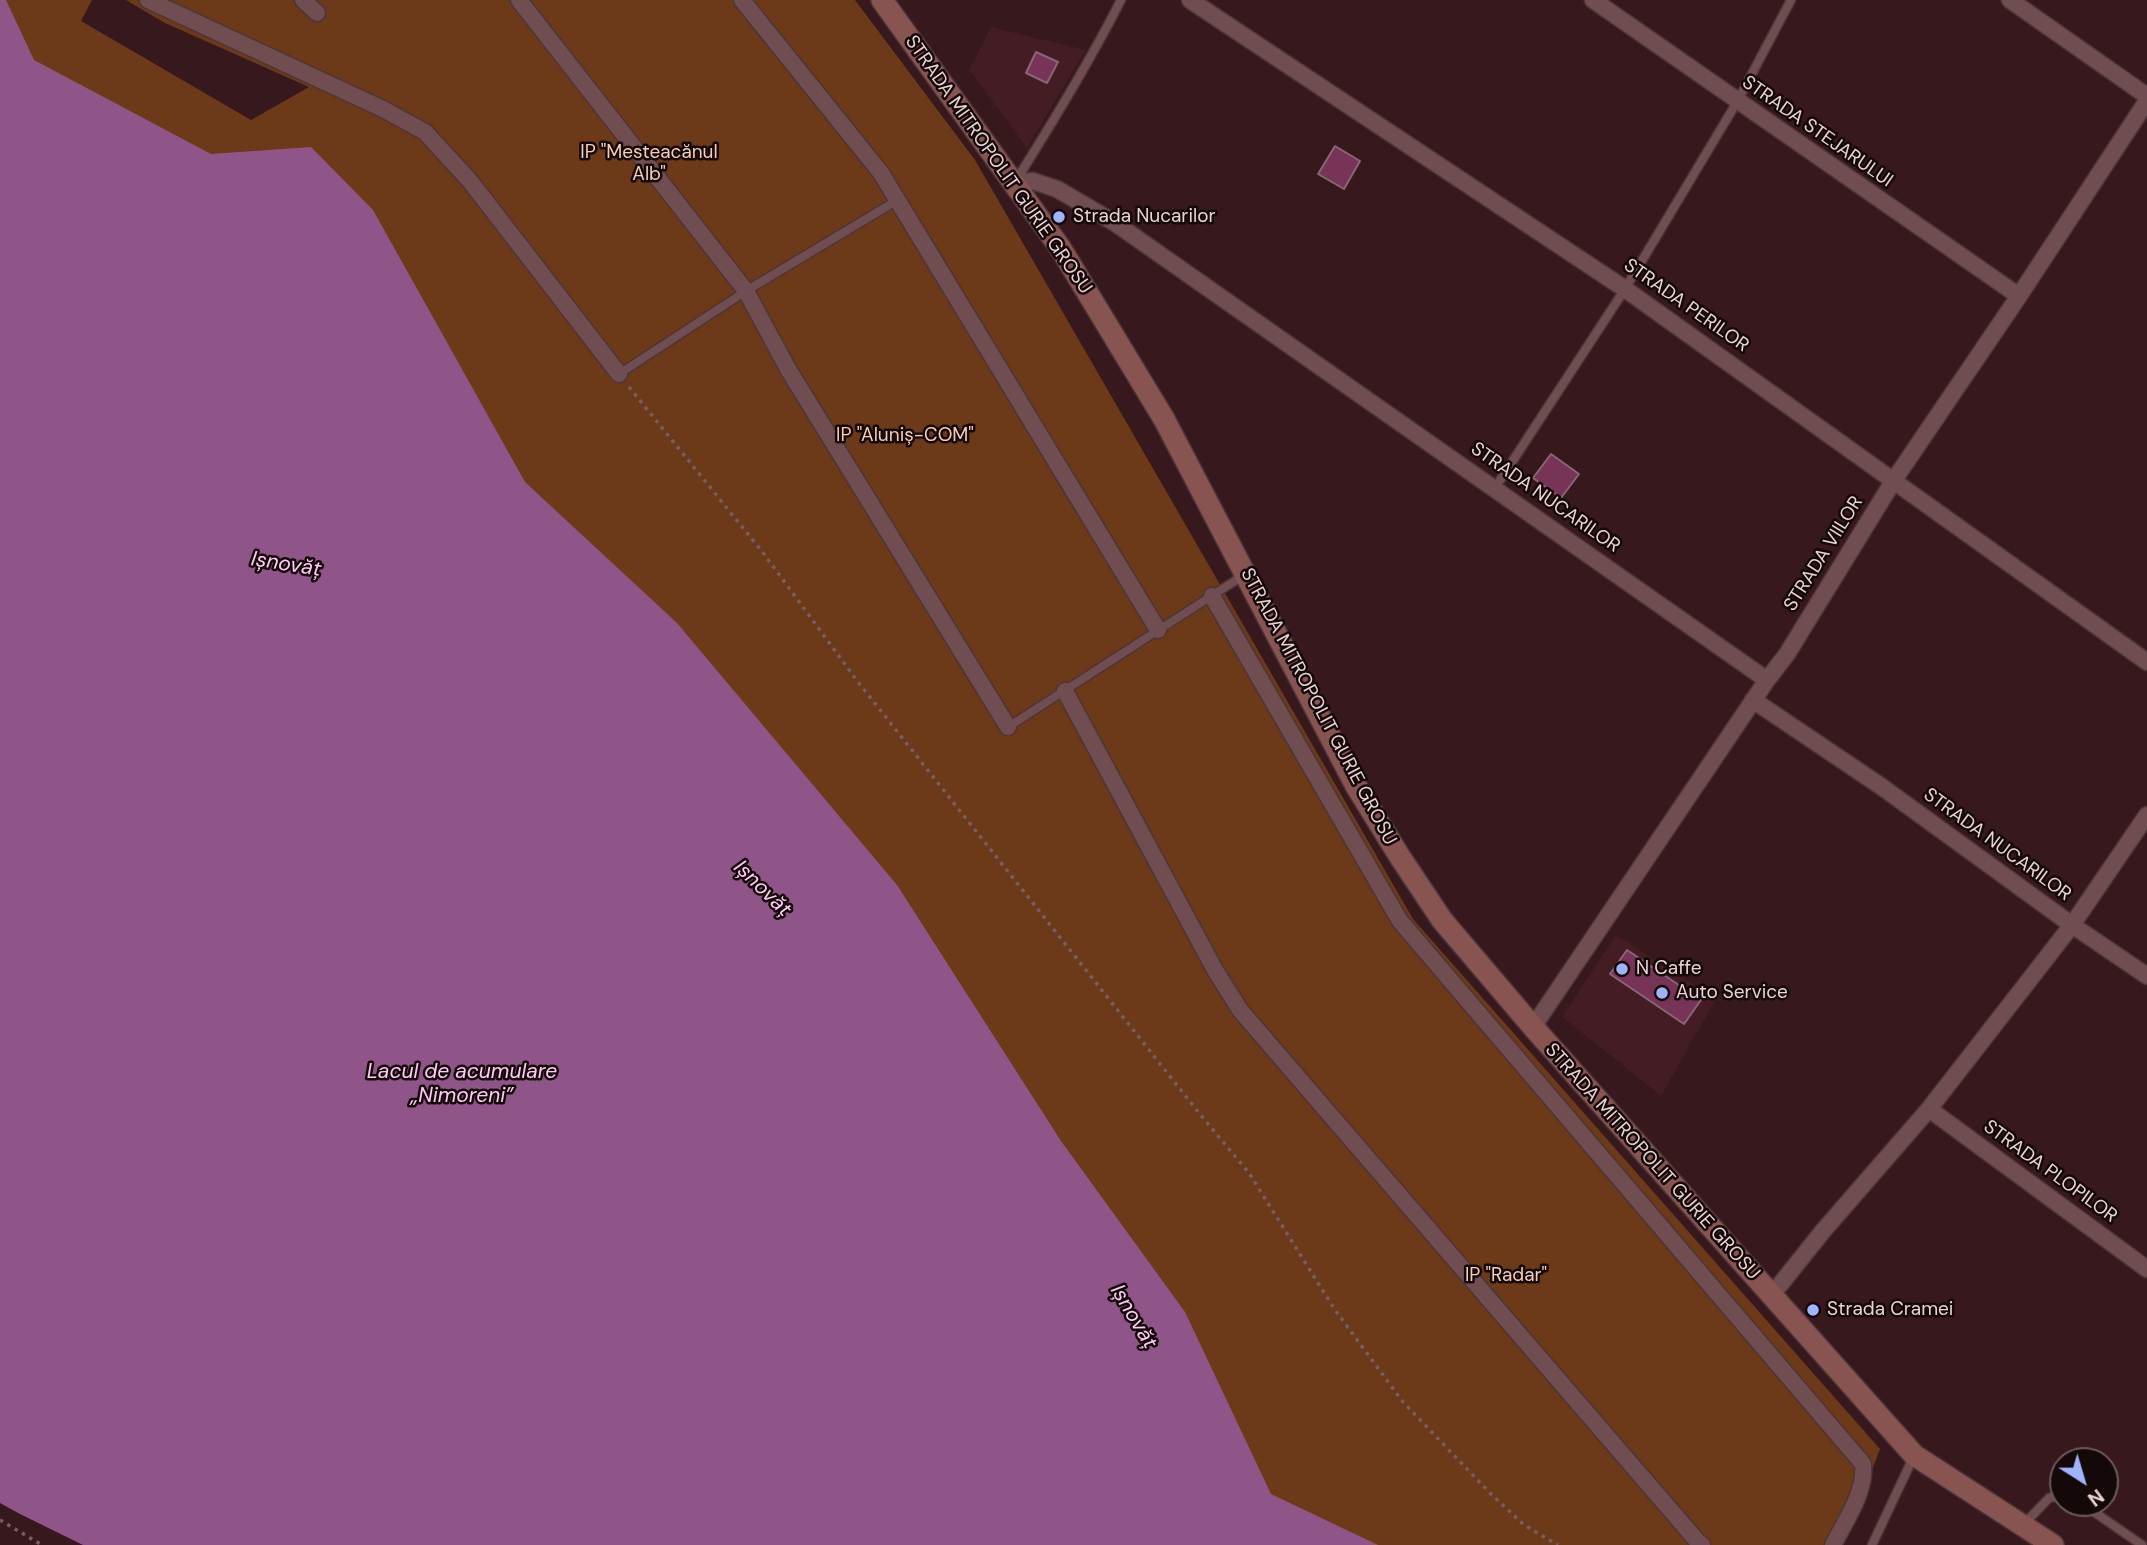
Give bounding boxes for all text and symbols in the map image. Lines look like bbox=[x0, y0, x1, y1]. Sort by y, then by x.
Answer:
street label: STRADA MITROPOLIT GURIE GROSU bbox=[900, 31, 1096, 299]
street label: STRADA STEJARULUI bbox=[1737, 71, 1897, 193]
park label: IP "Mesteacănul Alb" bbox=[580, 142, 718, 186]
place label: Strada Nucarilor bbox=[1073, 206, 1215, 228]
marker: Strada Nucarilor bbox=[1051, 209, 1067, 225]
street label: STRADA PERILOR bbox=[1619, 254, 1753, 358]
park label: IP "Aluniș-COM" bbox=[836, 425, 974, 447]
street label: STRADA NUCARILOR bbox=[1466, 438, 1624, 558]
street label: STRADA VIILOR bbox=[1780, 492, 1868, 616]
water label: Ișnovăț bbox=[249, 547, 323, 583]
street label: STRADA MITROPOLIT GURIE GROSU bbox=[1235, 565, 1401, 849]
street label: STRADA NUCARILOR bbox=[1919, 784, 2075, 906]
water label: Ișnovăț bbox=[728, 855, 796, 923]
place label: N Caffe bbox=[1636, 958, 1701, 980]
marker: N Caffe bbox=[1614, 961, 1630, 977]
place label: Auto Service bbox=[1676, 982, 1788, 1004]
marker: Auto Service bbox=[1654, 985, 1670, 1001]
street label: STRADA MITROPOLIT GURIE GROSU bbox=[1540, 1039, 1764, 1285]
water label: Lacul de acumulare „Nimoreni” bbox=[367, 1059, 557, 1109]
street label: STRADA PLOPILOR bbox=[1979, 1116, 2121, 1228]
park label: IP "Radar" bbox=[1465, 1265, 1547, 1287]
water label: Ișnovăț bbox=[1104, 1280, 1162, 1354]
place label: Strada Cramei bbox=[1827, 1299, 1953, 1321]
marker: Strada Cramei bbox=[1805, 1302, 1821, 1318]
north arrow bbox=[2049, 1447, 2119, 1517]
text: N bbox=[2083, 1483, 2109, 1512]

